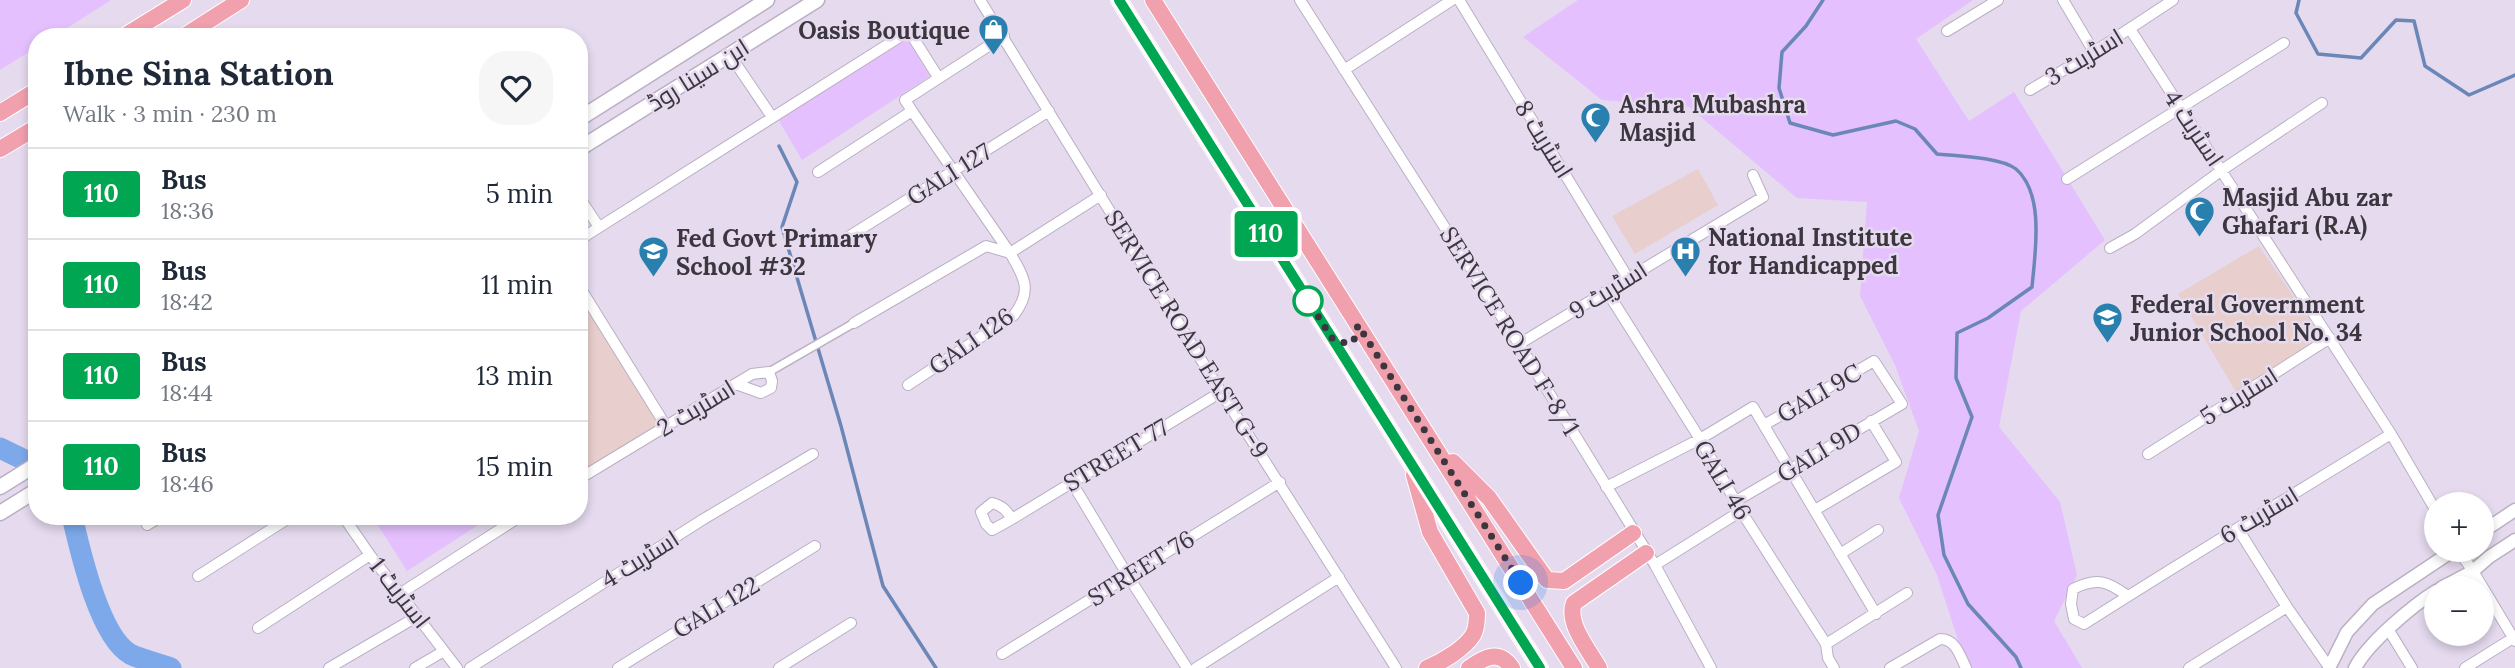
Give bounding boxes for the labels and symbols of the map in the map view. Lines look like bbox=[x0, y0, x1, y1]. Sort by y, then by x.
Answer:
shop icon: Oasis Boutique bbox=[976, 13, 1010, 57]
place label: Oasis Boutique bbox=[798, 15, 970, 46]
street label: اسٹریٹ 3 bbox=[2039, 21, 2129, 93]
street label: ابن سینا روڈ bbox=[641, 32, 755, 118]
street label: اسٹریٹ 4 bbox=[2157, 84, 2231, 172]
place label: Ashra Mubashra Masjid bbox=[1619, 89, 1807, 148]
street label: اسٹریٹ 8 bbox=[1508, 94, 1580, 184]
mosque icon: Ashra Mubashra Masjid bbox=[1579, 101, 1613, 145]
street label: GALI 127 bbox=[901, 136, 997, 212]
place label: Masjid Abu zar Ghafari (R.A) bbox=[2222, 182, 2393, 241]
mosque icon: Masjid Abu zar Ghafari (R.A) bbox=[2182, 194, 2216, 238]
street label: SERVICE ROAD EAST G-9 bbox=[1098, 204, 1276, 464]
line badge: 110 bbox=[1226, 211, 1306, 257]
street label: SERVICE ROAD F-8/1 bbox=[1433, 221, 1587, 441]
place label: National Institute for Handicapped bbox=[1708, 222, 1913, 281]
place label: Fed Govt Primary School #32 bbox=[676, 223, 878, 282]
hospital icon: National Institute for Handicapped bbox=[1668, 234, 1702, 278]
school or university icon: Fed Govt Primary School #32 bbox=[636, 235, 670, 279]
street label: اسٹریٹ 9 bbox=[1563, 254, 1653, 326]
unlabelled marker bbox=[1293, 286, 1323, 316]
place label: Federal Government Junior School No. 34 bbox=[2130, 289, 2366, 348]
street label: GALI 126 bbox=[922, 300, 1020, 382]
school or university icon: Federal Government Junior School No. 34 bbox=[2090, 301, 2124, 345]
street label: GALI 9C bbox=[1771, 356, 1867, 429]
street label: اسٹریٹ 5 bbox=[2194, 360, 2284, 432]
street label: اسٹریٹ 2 bbox=[651, 373, 741, 443]
street label: STREET 77 bbox=[1058, 411, 1174, 499]
street label: GALI 9D bbox=[1771, 415, 1867, 489]
street label: GALI 46 bbox=[1687, 434, 1759, 526]
street label: اسٹریٹ 6 bbox=[2214, 479, 2304, 551]
street label: اسٹریٹ 4 bbox=[595, 523, 685, 595]
street label: STREET 76 bbox=[1082, 523, 1200, 613]
street label: اسٹریٹ 1 bbox=[363, 551, 437, 635]
your location bbox=[1503, 565, 1538, 600]
street label: GALI 122 bbox=[667, 569, 765, 645]

